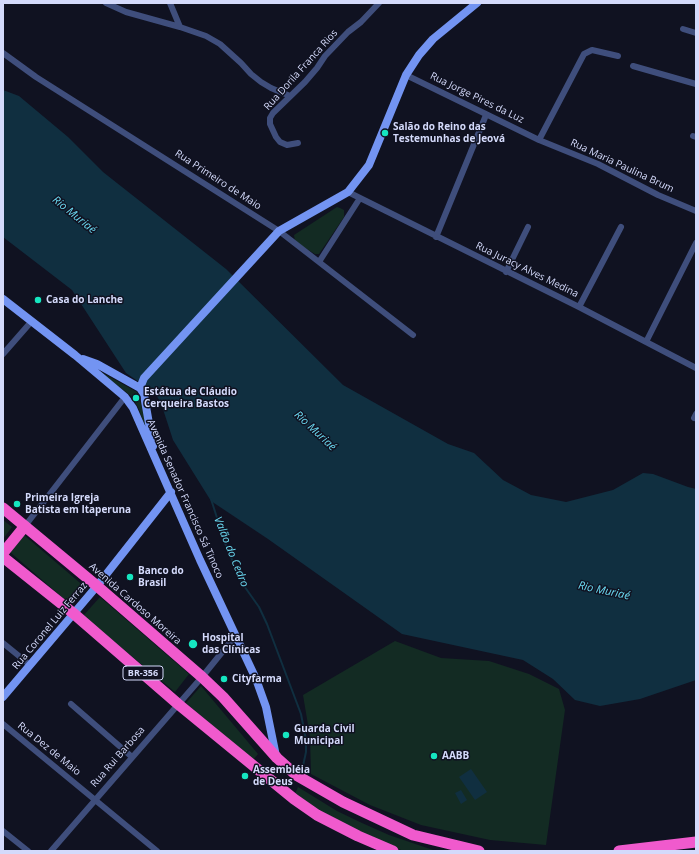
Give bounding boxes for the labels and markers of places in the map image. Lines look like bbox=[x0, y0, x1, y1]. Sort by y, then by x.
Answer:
place label: Salão do Reino das Testemunhas de Jeová bbox=[393, 121, 505, 144]
marker: Salão do Reino das Testemunhas de Jeová bbox=[380, 128, 390, 138]
place label: Casa do Lanche bbox=[46, 294, 123, 306]
marker: Casa do Lanche bbox=[33, 295, 43, 305]
place label: Estátua de Cláudio Cerqueira Bastos bbox=[144, 386, 237, 410]
marker: Estátua de Cláudio Cerqueira Bastos bbox=[131, 393, 141, 403]
place label: Primeira Igreja Batista em Itaperuna bbox=[25, 492, 131, 516]
marker: Primeira Igreja Batista em Itaperuna bbox=[12, 499, 22, 509]
place label: Banco do Brasil bbox=[138, 565, 184, 588]
marker: Banco do Brasil bbox=[125, 572, 135, 582]
place label: Hospital das Clínicas bbox=[202, 632, 260, 656]
marker: Hospital das Clínicas bbox=[187, 638, 199, 650]
place label: Cityfarma bbox=[232, 673, 282, 685]
marker: Cityfarma bbox=[219, 674, 229, 684]
place label: Guarda Civil Municipal bbox=[294, 723, 355, 746]
marker: Guarda Civil Municipal bbox=[281, 730, 291, 740]
place label: AABB bbox=[442, 750, 469, 762]
marker: AABB bbox=[429, 751, 439, 761]
place label: Assembléia de Deus bbox=[253, 764, 310, 788]
marker: Assembléia de Deus bbox=[240, 771, 250, 781]

